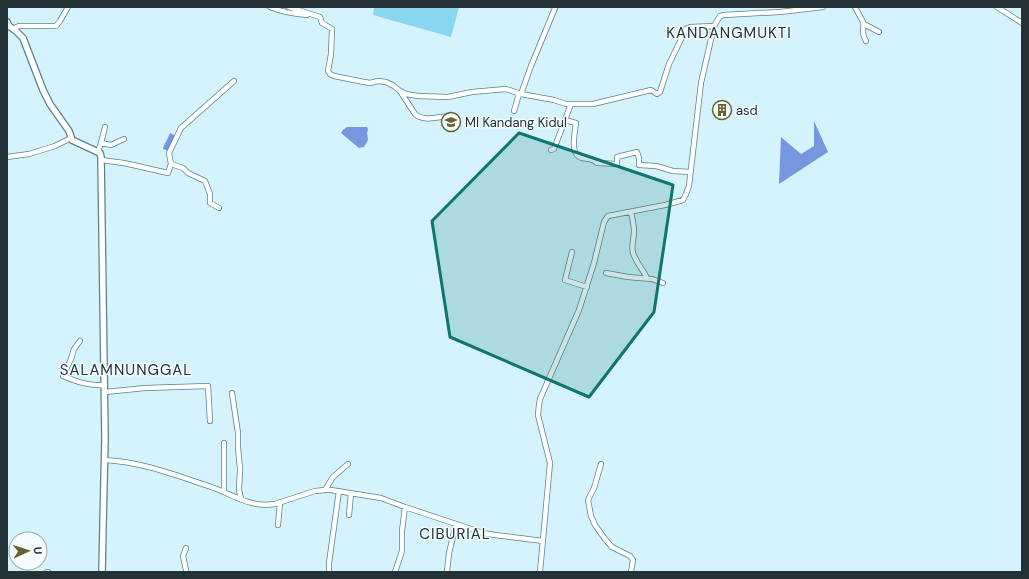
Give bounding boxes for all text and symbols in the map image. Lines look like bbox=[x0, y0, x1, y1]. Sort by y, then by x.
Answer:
district label: KANDANGMUKTI bbox=[666, 23, 792, 43]
building icon: asd bbox=[711, 99, 733, 121]
place label: asd bbox=[736, 102, 758, 119]
school or university icon: MI Kandang Kidul bbox=[440, 111, 462, 133]
place label: MI Kandang Kidul bbox=[465, 114, 567, 131]
district label: SALAMNUNGGAL bbox=[60, 360, 192, 380]
district label: CIBURIAL bbox=[419, 524, 491, 544]
north arrow bbox=[8, 531, 48, 571]
text: U bbox=[31, 546, 45, 555]

